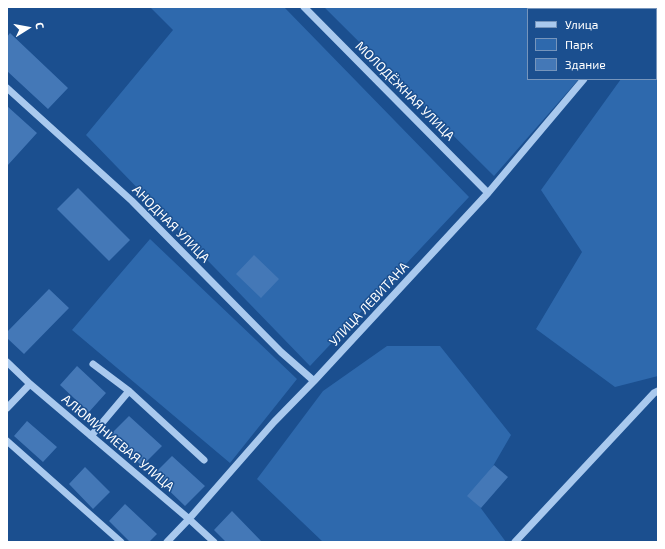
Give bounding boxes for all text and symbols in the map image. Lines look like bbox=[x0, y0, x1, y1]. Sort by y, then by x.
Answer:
north arrow bbox=[8, 8, 48, 48]
legend bbox=[527, 8, 657, 80]
text: Улица bbox=[565, 17, 598, 31]
text: С bbox=[33, 21, 47, 30]
text: Парк bbox=[565, 37, 593, 51]
street label: МОЛОДЁЖНАЯ УЛИЦА bbox=[352, 38, 458, 144]
text: Здание bbox=[565, 57, 606, 71]
street label: АНОДНАЯ УЛИЦА bbox=[129, 182, 213, 266]
street label: УЛИЦА ЛЕВИТАНА bbox=[326, 259, 412, 349]
street label: АЛЮМИНИЕВАЯ УЛИЦА bbox=[59, 391, 177, 495]

